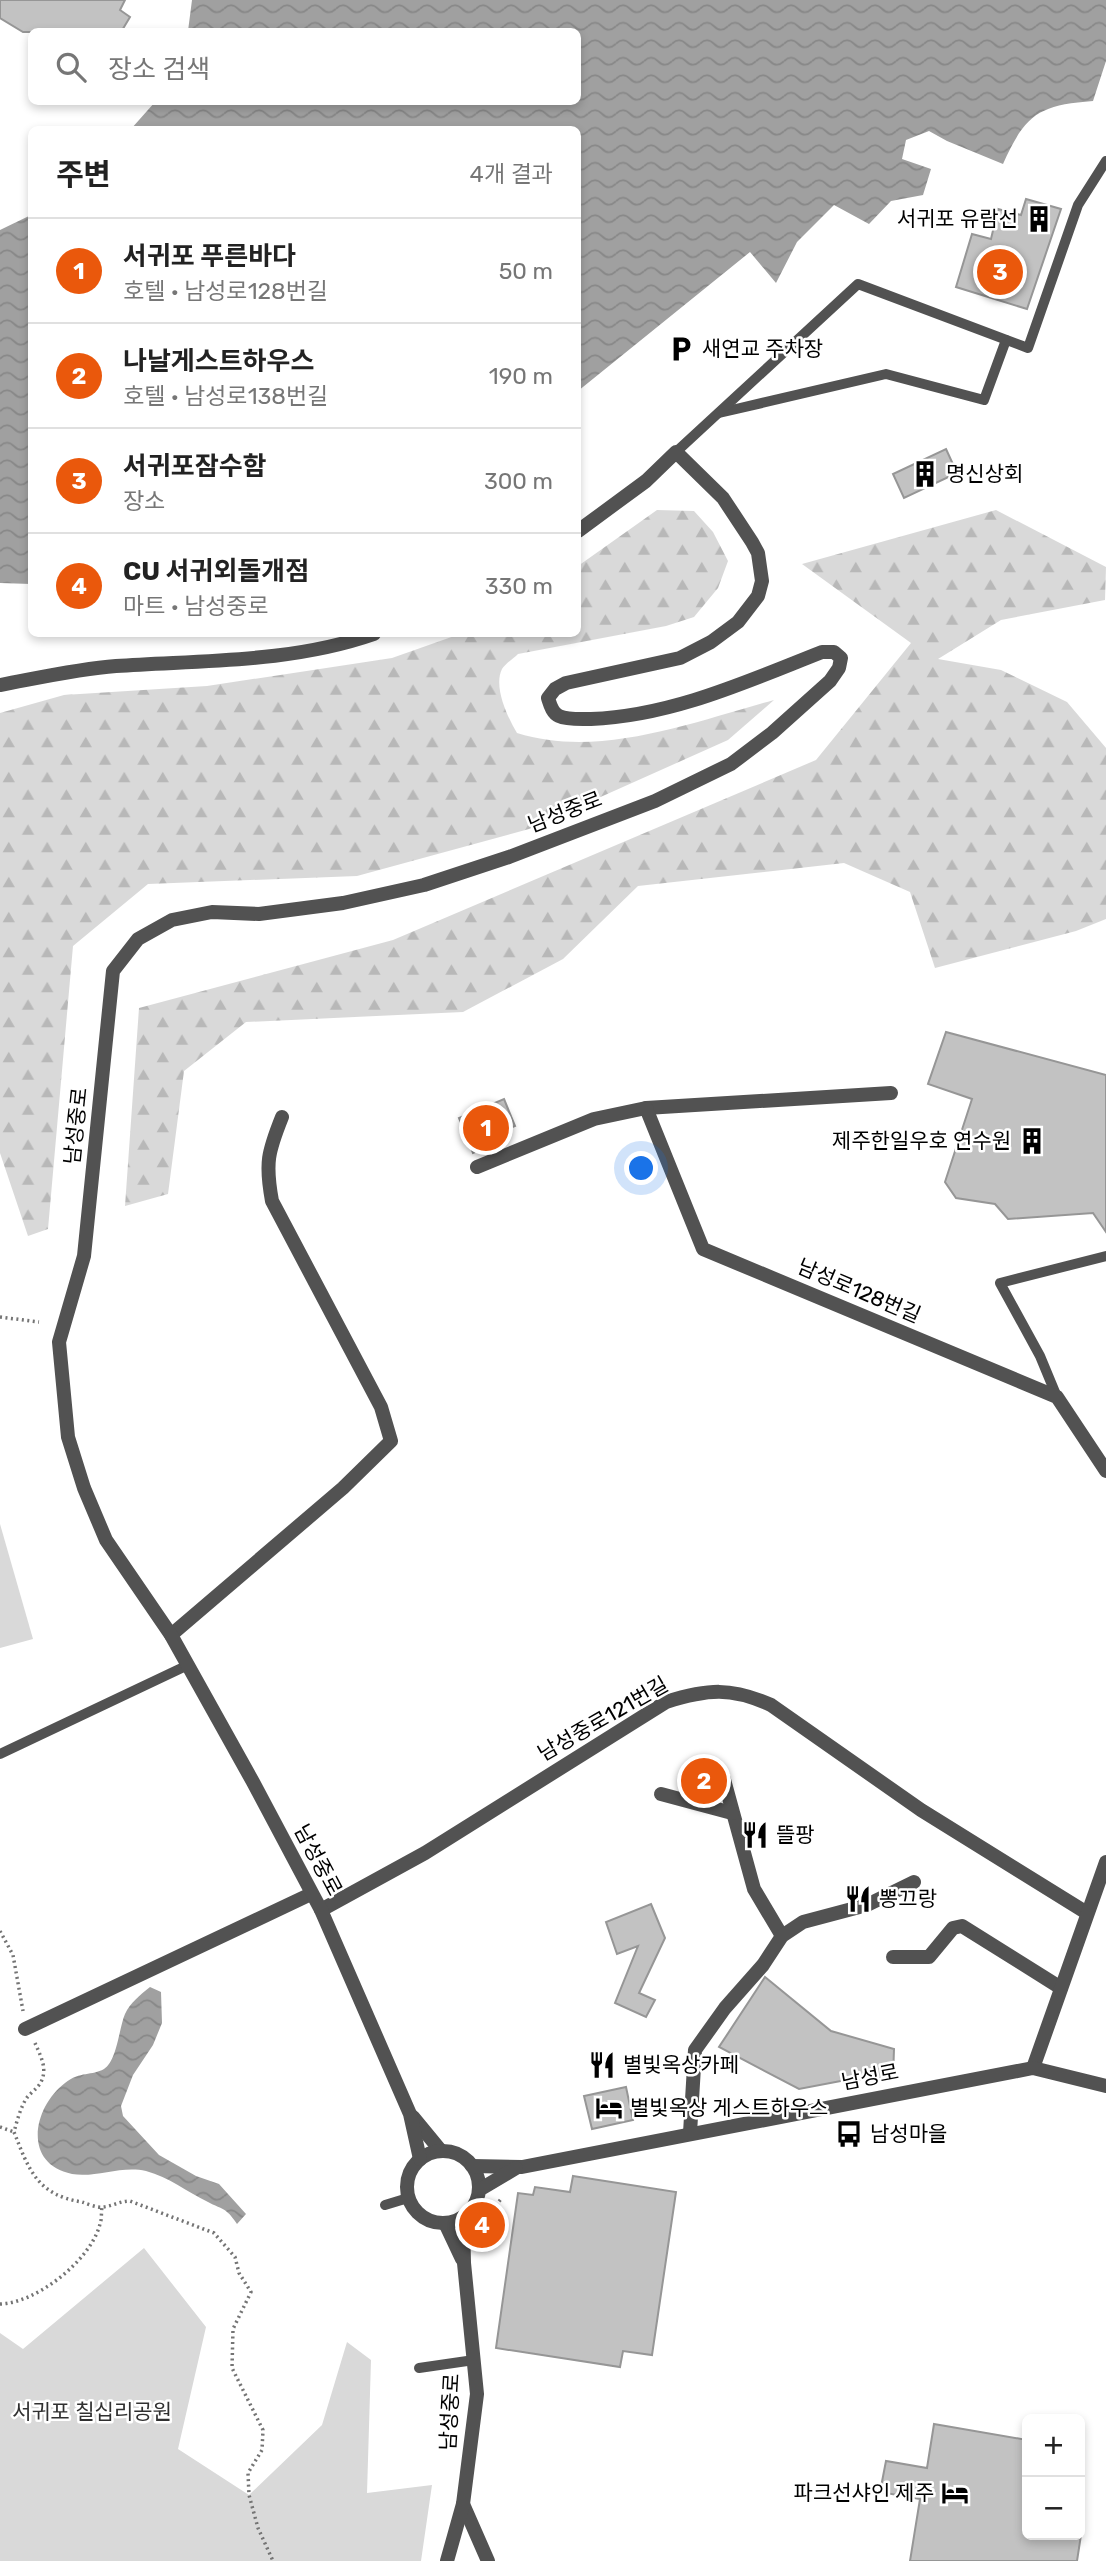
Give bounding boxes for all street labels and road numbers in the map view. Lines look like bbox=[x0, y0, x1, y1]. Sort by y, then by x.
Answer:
street label: 남성중로 bbox=[524, 786, 605, 837]
street label: 남성중로 bbox=[59, 1086, 92, 1166]
street label: 남성로128번길 bbox=[794, 1253, 925, 1328]
street label: 남성중로121번길 bbox=[533, 1671, 672, 1766]
street label: 남성중로 bbox=[289, 1820, 348, 1900]
street label: 남성로 bbox=[839, 2059, 901, 2094]
street label: 남성중로 bbox=[435, 2373, 464, 2451]

